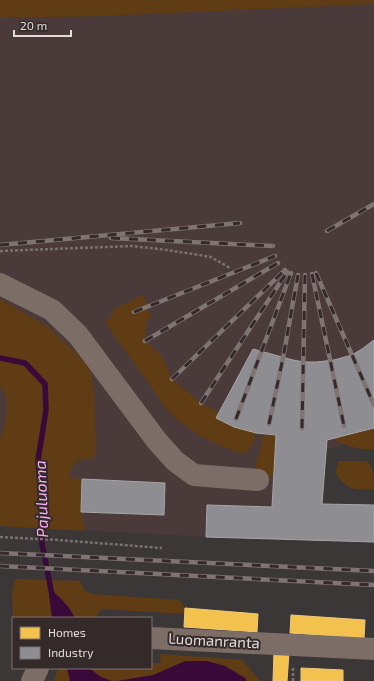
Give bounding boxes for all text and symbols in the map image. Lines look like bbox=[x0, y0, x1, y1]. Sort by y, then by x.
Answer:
scale bar bbox=[14, 12, 71, 38]
text: 20 m bbox=[20, 18, 47, 32]
water label: Pajuluoma bbox=[30, 460, 52, 538]
legend bbox=[12, 617, 152, 669]
text: Homes bbox=[48, 625, 86, 639]
street label: Luomanranta bbox=[168, 629, 260, 651]
text: Industry bbox=[48, 645, 94, 659]

